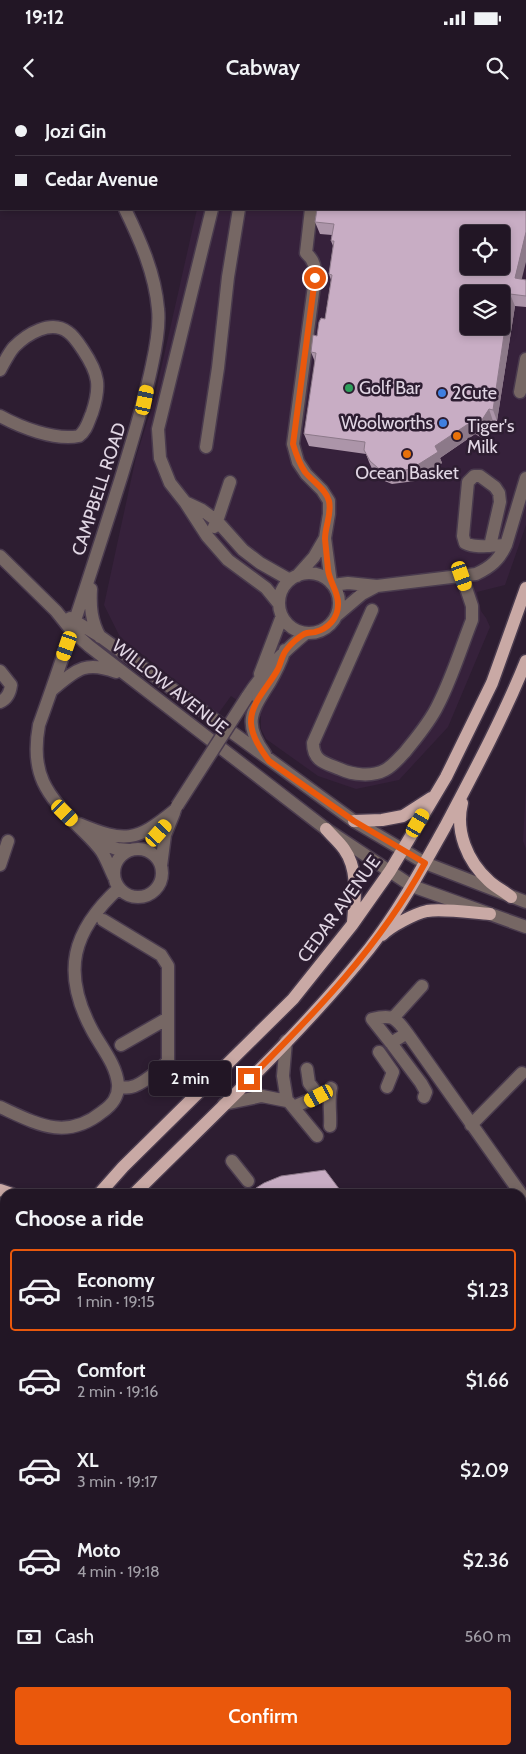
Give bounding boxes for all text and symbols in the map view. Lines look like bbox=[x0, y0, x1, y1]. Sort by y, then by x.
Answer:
text: 19:12 bbox=[25, 6, 64, 29]
icon: back bbox=[15, 54, 43, 82]
text: Cabway bbox=[226, 54, 300, 81]
icon: search bbox=[483, 54, 511, 82]
text: Jozi Gin bbox=[45, 120, 106, 143]
text: Cedar Avenue bbox=[45, 168, 158, 191]
map controls bbox=[460, 225, 510, 335]
button: locate bbox=[460, 225, 510, 275]
route start bbox=[304, 267, 326, 289]
button: layers bbox=[460, 285, 510, 335]
place label: Golf Bar bbox=[359, 377, 421, 399]
marker: Golf Bar bbox=[343, 382, 355, 394]
place label: 2Cute bbox=[452, 382, 497, 404]
car bbox=[134, 384, 155, 416]
marker: 2Cute bbox=[436, 387, 448, 399]
place label: Woolworths bbox=[341, 412, 433, 434]
place label: Tiger's Milk bbox=[467, 415, 514, 458]
marker: Woolworths bbox=[437, 417, 449, 429]
street label: CAMPBELL ROAD bbox=[67, 420, 131, 558]
marker: Tiger's Milk bbox=[451, 430, 463, 442]
marker: Ocean Basket bbox=[401, 448, 413, 460]
place label: Ocean Basket bbox=[355, 462, 459, 484]
car bbox=[450, 559, 473, 593]
car bbox=[55, 629, 78, 663]
street label: WILLOW AVENUE bbox=[108, 635, 232, 739]
car bbox=[49, 797, 80, 829]
car bbox=[404, 806, 431, 840]
car bbox=[143, 817, 174, 849]
street label: CEDAR AVENUE bbox=[293, 851, 385, 967]
callout: 2 min bbox=[149, 1062, 232, 1096]
route end bbox=[238, 1068, 260, 1090]
text: 2 min bbox=[171, 1069, 209, 1088]
car bbox=[302, 1082, 335, 1110]
text: Choose a ride bbox=[15, 1205, 144, 1232]
icon: car bbox=[17, 1268, 62, 1313]
text: Economy bbox=[77, 1269, 155, 1292]
text: $1.23 bbox=[467, 1279, 509, 1302]
text: 1 min · 19:15 bbox=[77, 1292, 155, 1311]
icon: car bbox=[17, 1358, 62, 1403]
text: Comfort bbox=[77, 1359, 146, 1382]
text: $1.66 bbox=[466, 1369, 509, 1392]
text: 2 min · 19:16 bbox=[77, 1382, 158, 1401]
icon: car bbox=[17, 1448, 62, 1493]
text: XL bbox=[77, 1449, 98, 1472]
text: $2.09 bbox=[460, 1459, 509, 1482]
text: 3 min · 19:17 bbox=[77, 1472, 158, 1491]
icon: car bbox=[17, 1538, 62, 1583]
text: Moto bbox=[77, 1539, 121, 1562]
text: $2.36 bbox=[463, 1549, 509, 1572]
text: 4 min · 19:18 bbox=[77, 1562, 160, 1581]
icon: cash bbox=[15, 1623, 43, 1651]
text: Cash bbox=[55, 1625, 94, 1648]
text: 560 m bbox=[464, 1627, 511, 1646]
button: Confirm bbox=[15, 1687, 511, 1745]

